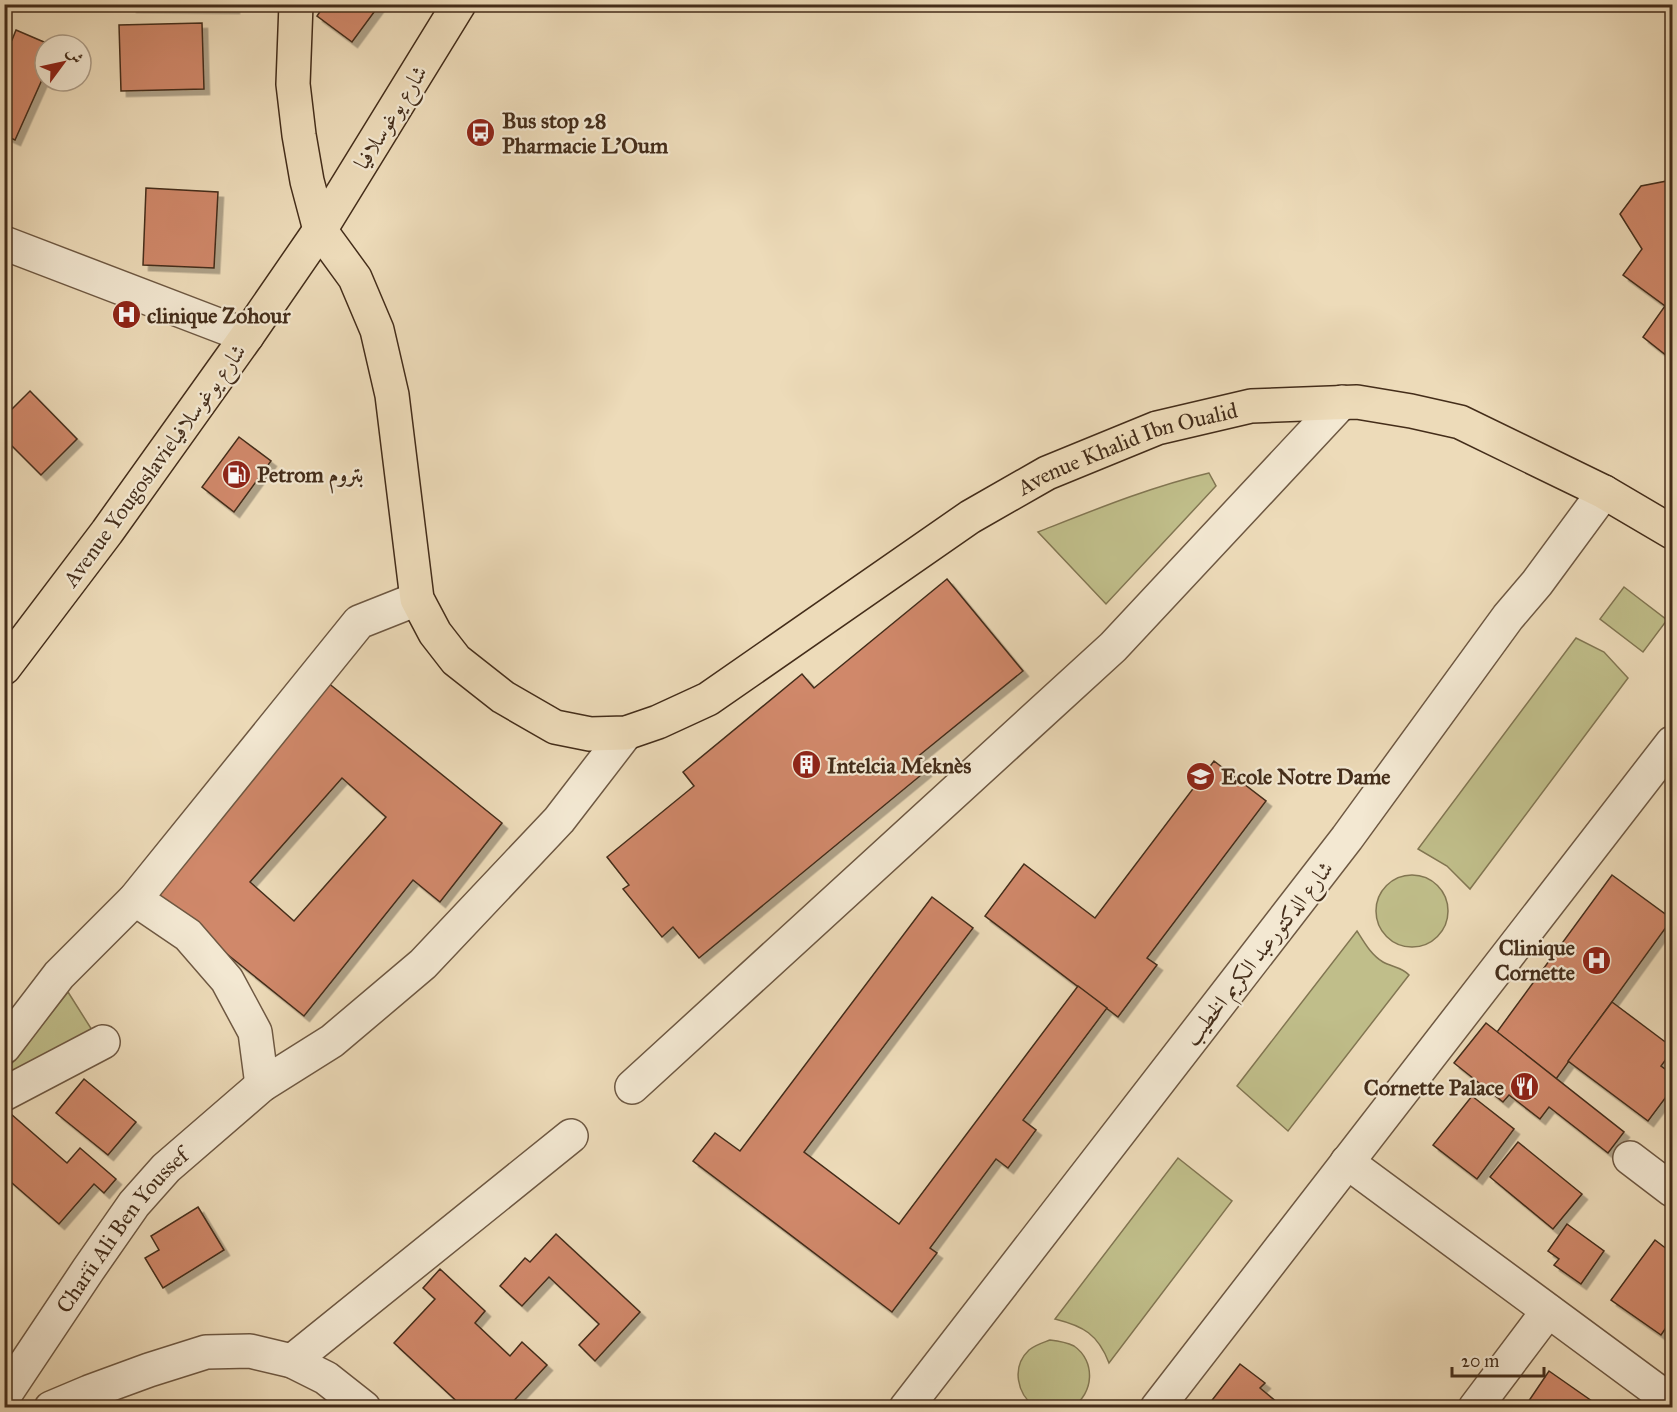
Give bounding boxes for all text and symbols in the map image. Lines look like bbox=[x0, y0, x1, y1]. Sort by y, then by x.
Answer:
north arrow bbox=[33, 33, 93, 93]
text: ش bbox=[63, 43, 87, 67]
street label: شارع يوغوسلافيا bbox=[348, 60, 437, 177]
place label: Bus stop 28 Pharmacie L'Oum bbox=[502, 107, 669, 159]
bus stop icon: Bus stop 28 Pharmacie L'Oum bbox=[465, 117, 497, 149]
hospital icon: clinique Zohour bbox=[110, 299, 142, 331]
place label: clinique Zohour bbox=[147, 302, 291, 329]
street label: Avenue Yougoslavieشارع يوغوسلافيا bbox=[57, 338, 256, 596]
street label: Avenue Khalid Ibn Oualid bbox=[1012, 397, 1240, 502]
fuel station icon: Petrom بتروم bbox=[220, 458, 252, 490]
place label: Petrom بتروم bbox=[257, 461, 364, 494]
building icon: Intelcia Meknès bbox=[790, 749, 822, 781]
place label: Intelcia Meknès bbox=[827, 752, 971, 779]
school or university icon: Ecole Notre Dame bbox=[1184, 760, 1216, 792]
place label: Ecole Notre Dame bbox=[1221, 763, 1391, 790]
street label: شارع الدكتورعبد الكريم الخطيب bbox=[1178, 856, 1344, 1055]
place label: Clinique Cornette bbox=[1495, 934, 1575, 986]
hospital icon: Clinique Cornette bbox=[1580, 944, 1612, 976]
restaurant icon: Cornette Palace bbox=[1509, 1071, 1541, 1103]
place label: Cornette Palace bbox=[1364, 1074, 1504, 1101]
street label: Charïi Ali Ben Youssef bbox=[50, 1140, 197, 1318]
scale bar bbox=[1452, 1340, 1544, 1378]
text: 20 m bbox=[1461, 1350, 1499, 1372]

